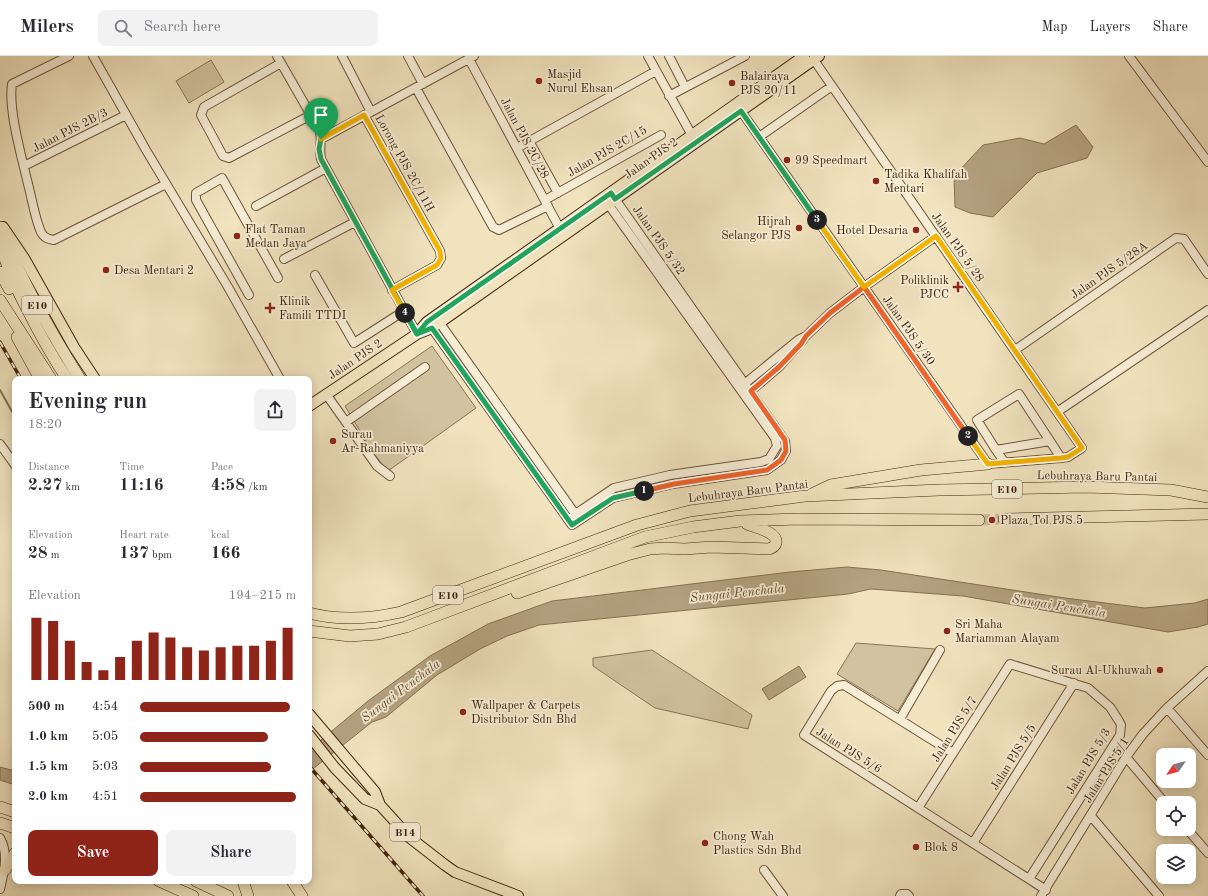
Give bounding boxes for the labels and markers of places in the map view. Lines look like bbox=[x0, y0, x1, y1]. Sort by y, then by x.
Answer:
place label: Masjid Nurul Ehsan bbox=[547, 69, 614, 95]
place label: Balairaya PJS 20/11 bbox=[740, 71, 797, 97]
marker: Masjid Nurul Ehsan bbox=[534, 76, 544, 86]
marker: Balairaya PJS 20/11 bbox=[727, 78, 737, 88]
pin bbox=[304, 98, 338, 139]
marker: 99 Speedmart bbox=[782, 155, 792, 165]
place label: 99 Speedmart bbox=[795, 155, 868, 167]
place label: Tadika Khalifah Mentari bbox=[884, 169, 968, 195]
marker: Tadika Khalifah Mentari bbox=[871, 176, 881, 186]
pin: 3 bbox=[807, 210, 827, 230]
place label: Hijrah Selangor PJS bbox=[721, 216, 791, 242]
marker: Hijrah Selangor PJS bbox=[794, 223, 804, 233]
place label: Flat Taman Medan Jaya bbox=[245, 224, 307, 250]
place label: Hotel Desaria bbox=[836, 225, 908, 237]
marker: Hotel Desaria bbox=[911, 225, 921, 235]
marker: Flat Taman Medan Jaya bbox=[232, 231, 242, 241]
marker: Desa Mentari 2 bbox=[101, 265, 111, 275]
place label: Desa Mentari 2 bbox=[114, 265, 194, 277]
place label: Poliklinik PJCC bbox=[900, 275, 949, 301]
marker: Poliklinik PJCC bbox=[952, 281, 964, 293]
place label: Klinik Famili TTDI bbox=[279, 296, 346, 322]
marker: Klinik Famili TTDI bbox=[264, 302, 276, 314]
pin: 4 bbox=[395, 303, 415, 323]
pin: 2 bbox=[958, 426, 978, 446]
place label: Surau Ar-Rahmaniyya bbox=[341, 429, 424, 455]
marker: Surau Ar-Rahmaniyya bbox=[328, 436, 338, 446]
pin: 1 bbox=[634, 481, 654, 501]
place label: Plaza Tol PJS 5 bbox=[1000, 514, 1083, 527]
marker: Plaza Tol PJS 5 bbox=[987, 515, 997, 525]
place label: Sri Maha Mariamman Alayam bbox=[955, 619, 1060, 645]
marker: Sri Maha Mariamman Alayam bbox=[942, 626, 952, 636]
place label: Surau Al-Ukhuwah bbox=[1051, 665, 1152, 677]
marker: Surau Al-Ukhuwah bbox=[1155, 665, 1165, 675]
place label: Wallpaper & Carpets Distributor Sdn Bhd bbox=[471, 700, 580, 726]
marker: Wallpaper & Carpets Distributor Sdn Bhd bbox=[458, 707, 468, 717]
place label: Chong Wah Plastics Sdn Bhd bbox=[713, 831, 801, 857]
marker: Chong Wah Plastics Sdn Bhd bbox=[700, 838, 710, 848]
marker: Blok 8 bbox=[911, 842, 921, 852]
place label: Blok 8 bbox=[924, 842, 958, 854]

